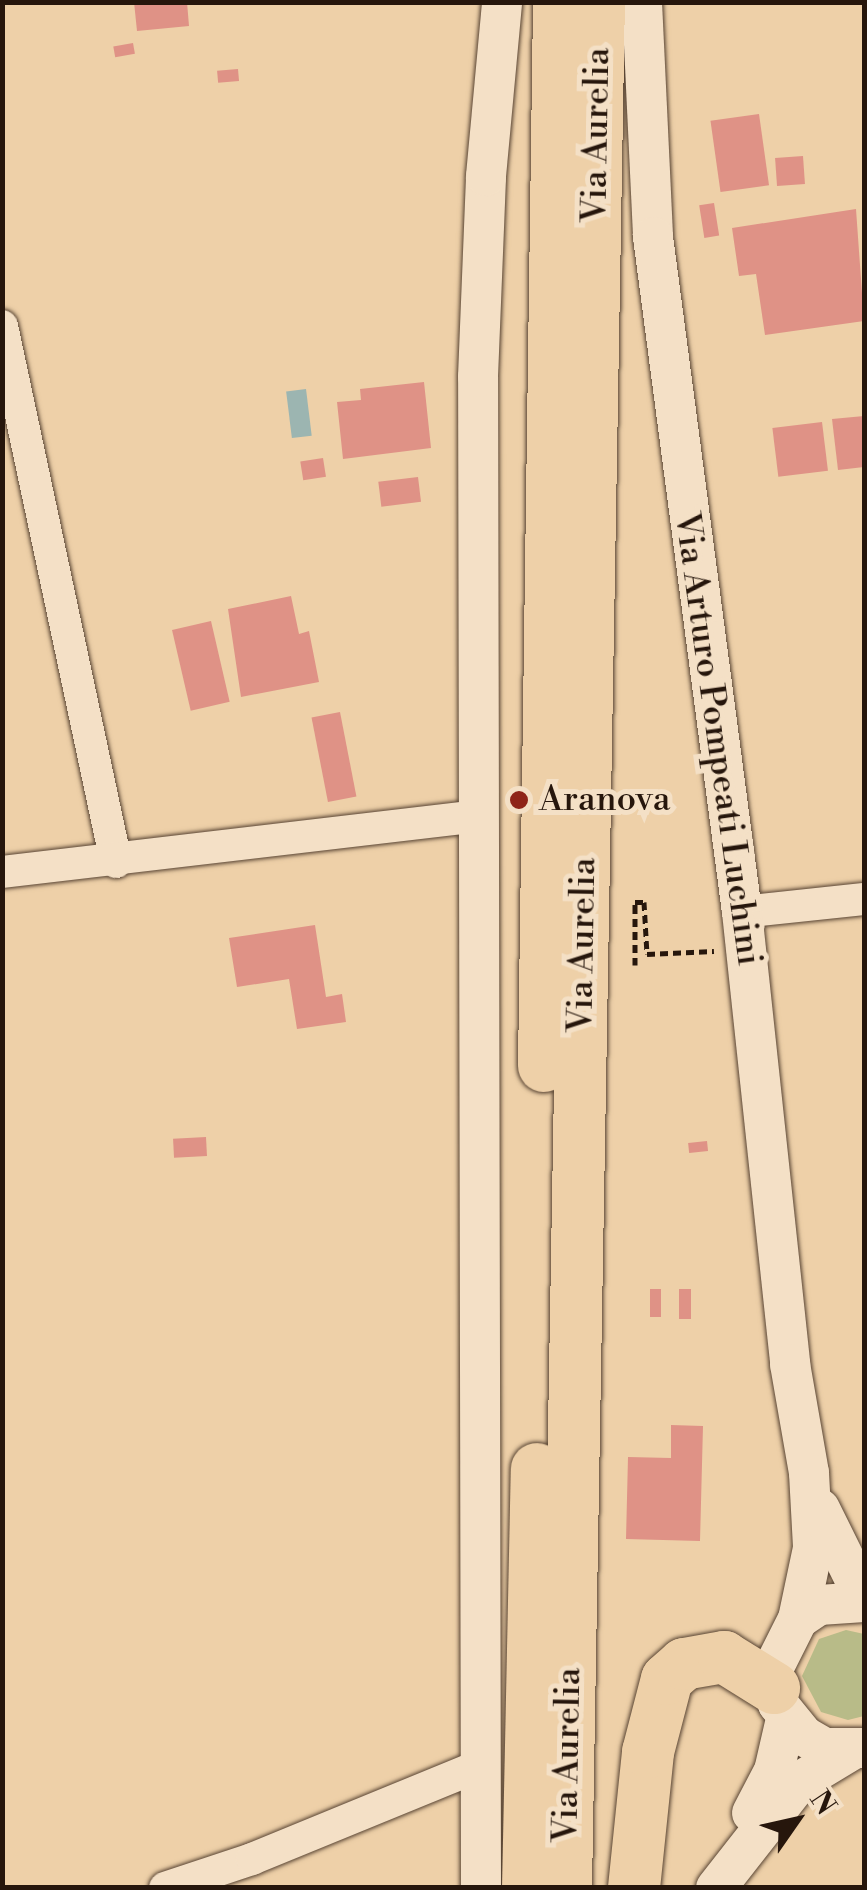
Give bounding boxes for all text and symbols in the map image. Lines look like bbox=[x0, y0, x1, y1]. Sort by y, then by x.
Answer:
street label: Via Aurelia bbox=[574, 47, 620, 223]
street label: Via Arturo Pompeati Luchini bbox=[664, 510, 770, 968]
place label: Aranova bbox=[539, 779, 671, 821]
marker: Aranova bbox=[508, 789, 530, 811]
street label: Via Aurelia bbox=[560, 857, 606, 1033]
street label: Via Aurelia bbox=[545, 1667, 591, 1843]
north arrow bbox=[747, 1770, 847, 1870]
text: N bbox=[802, 1784, 843, 1822]

